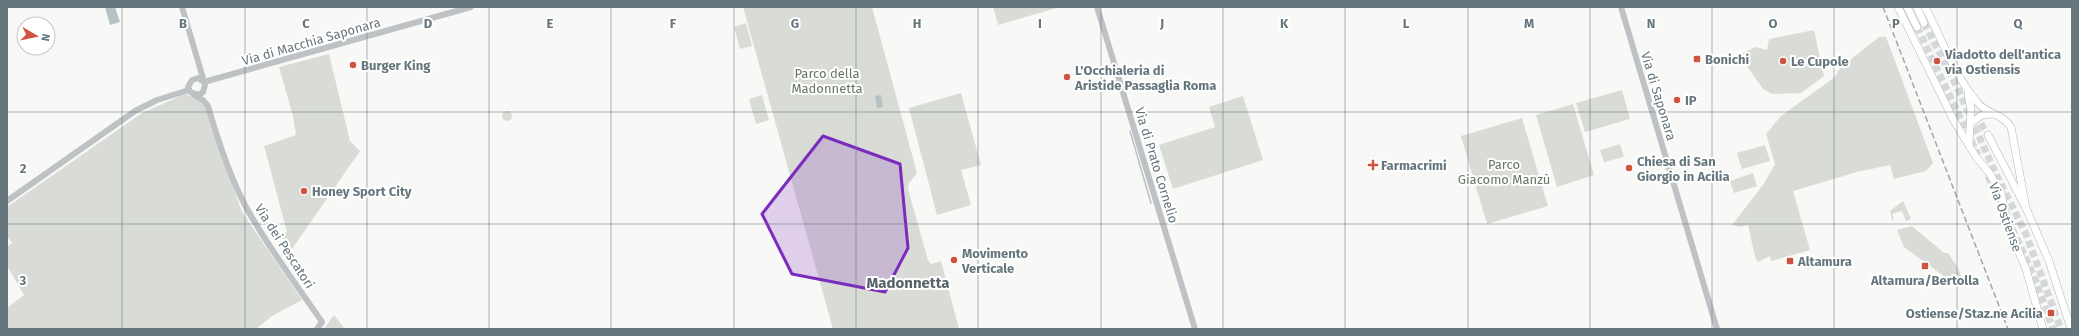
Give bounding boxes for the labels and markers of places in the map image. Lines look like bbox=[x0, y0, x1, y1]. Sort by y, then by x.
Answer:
place label: Viadotto dell'antica via Ostiensis bbox=[1944, 47, 2061, 77]
place label: Bonichi bbox=[1705, 52, 1750, 67]
marker: Bonichi bbox=[1692, 54, 1702, 64]
place label: Le Cupole bbox=[1791, 54, 1849, 69]
marker: Le Cupole bbox=[1778, 56, 1788, 66]
marker: Viadotto dell'antica via Ostiensis bbox=[1932, 56, 1942, 66]
place label: Burger King bbox=[361, 58, 431, 73]
marker: Burger King bbox=[348, 60, 358, 70]
place label: L'Occhialeria di Aristide Passaglia Roma bbox=[1074, 63, 1216, 93]
marker: L'Occhialeria di Aristide Passaglia Roma bbox=[1062, 72, 1072, 82]
place label: IP bbox=[1685, 93, 1697, 108]
marker: IP bbox=[1672, 95, 1682, 105]
place label: Chiesa di San Giorgio in Acilia bbox=[1637, 154, 1730, 184]
place label: Farmacrimi bbox=[1381, 158, 1447, 173]
marker: Farmacrimi bbox=[1368, 160, 1378, 170]
marker: Chiesa di San Giorgio in Acilia bbox=[1624, 163, 1634, 173]
place label: Honey Sport City bbox=[312, 184, 412, 199]
marker: Honey Sport City bbox=[299, 186, 309, 196]
place label: Movimento Verticale bbox=[961, 246, 1028, 276]
place label: Altamura bbox=[1797, 254, 1852, 269]
marker: Movimento Verticale bbox=[949, 255, 959, 265]
marker: Altamura bbox=[1785, 256, 1795, 266]
marker: Altamura/Bertolla bbox=[1920, 261, 1930, 271]
place label: Altamura/Bertolla bbox=[1870, 273, 1979, 288]
place label: Ostiense/Staz.ne Acilia bbox=[1906, 306, 2043, 321]
marker: Ostiense/Staz.ne Acilia bbox=[2046, 308, 2056, 318]

